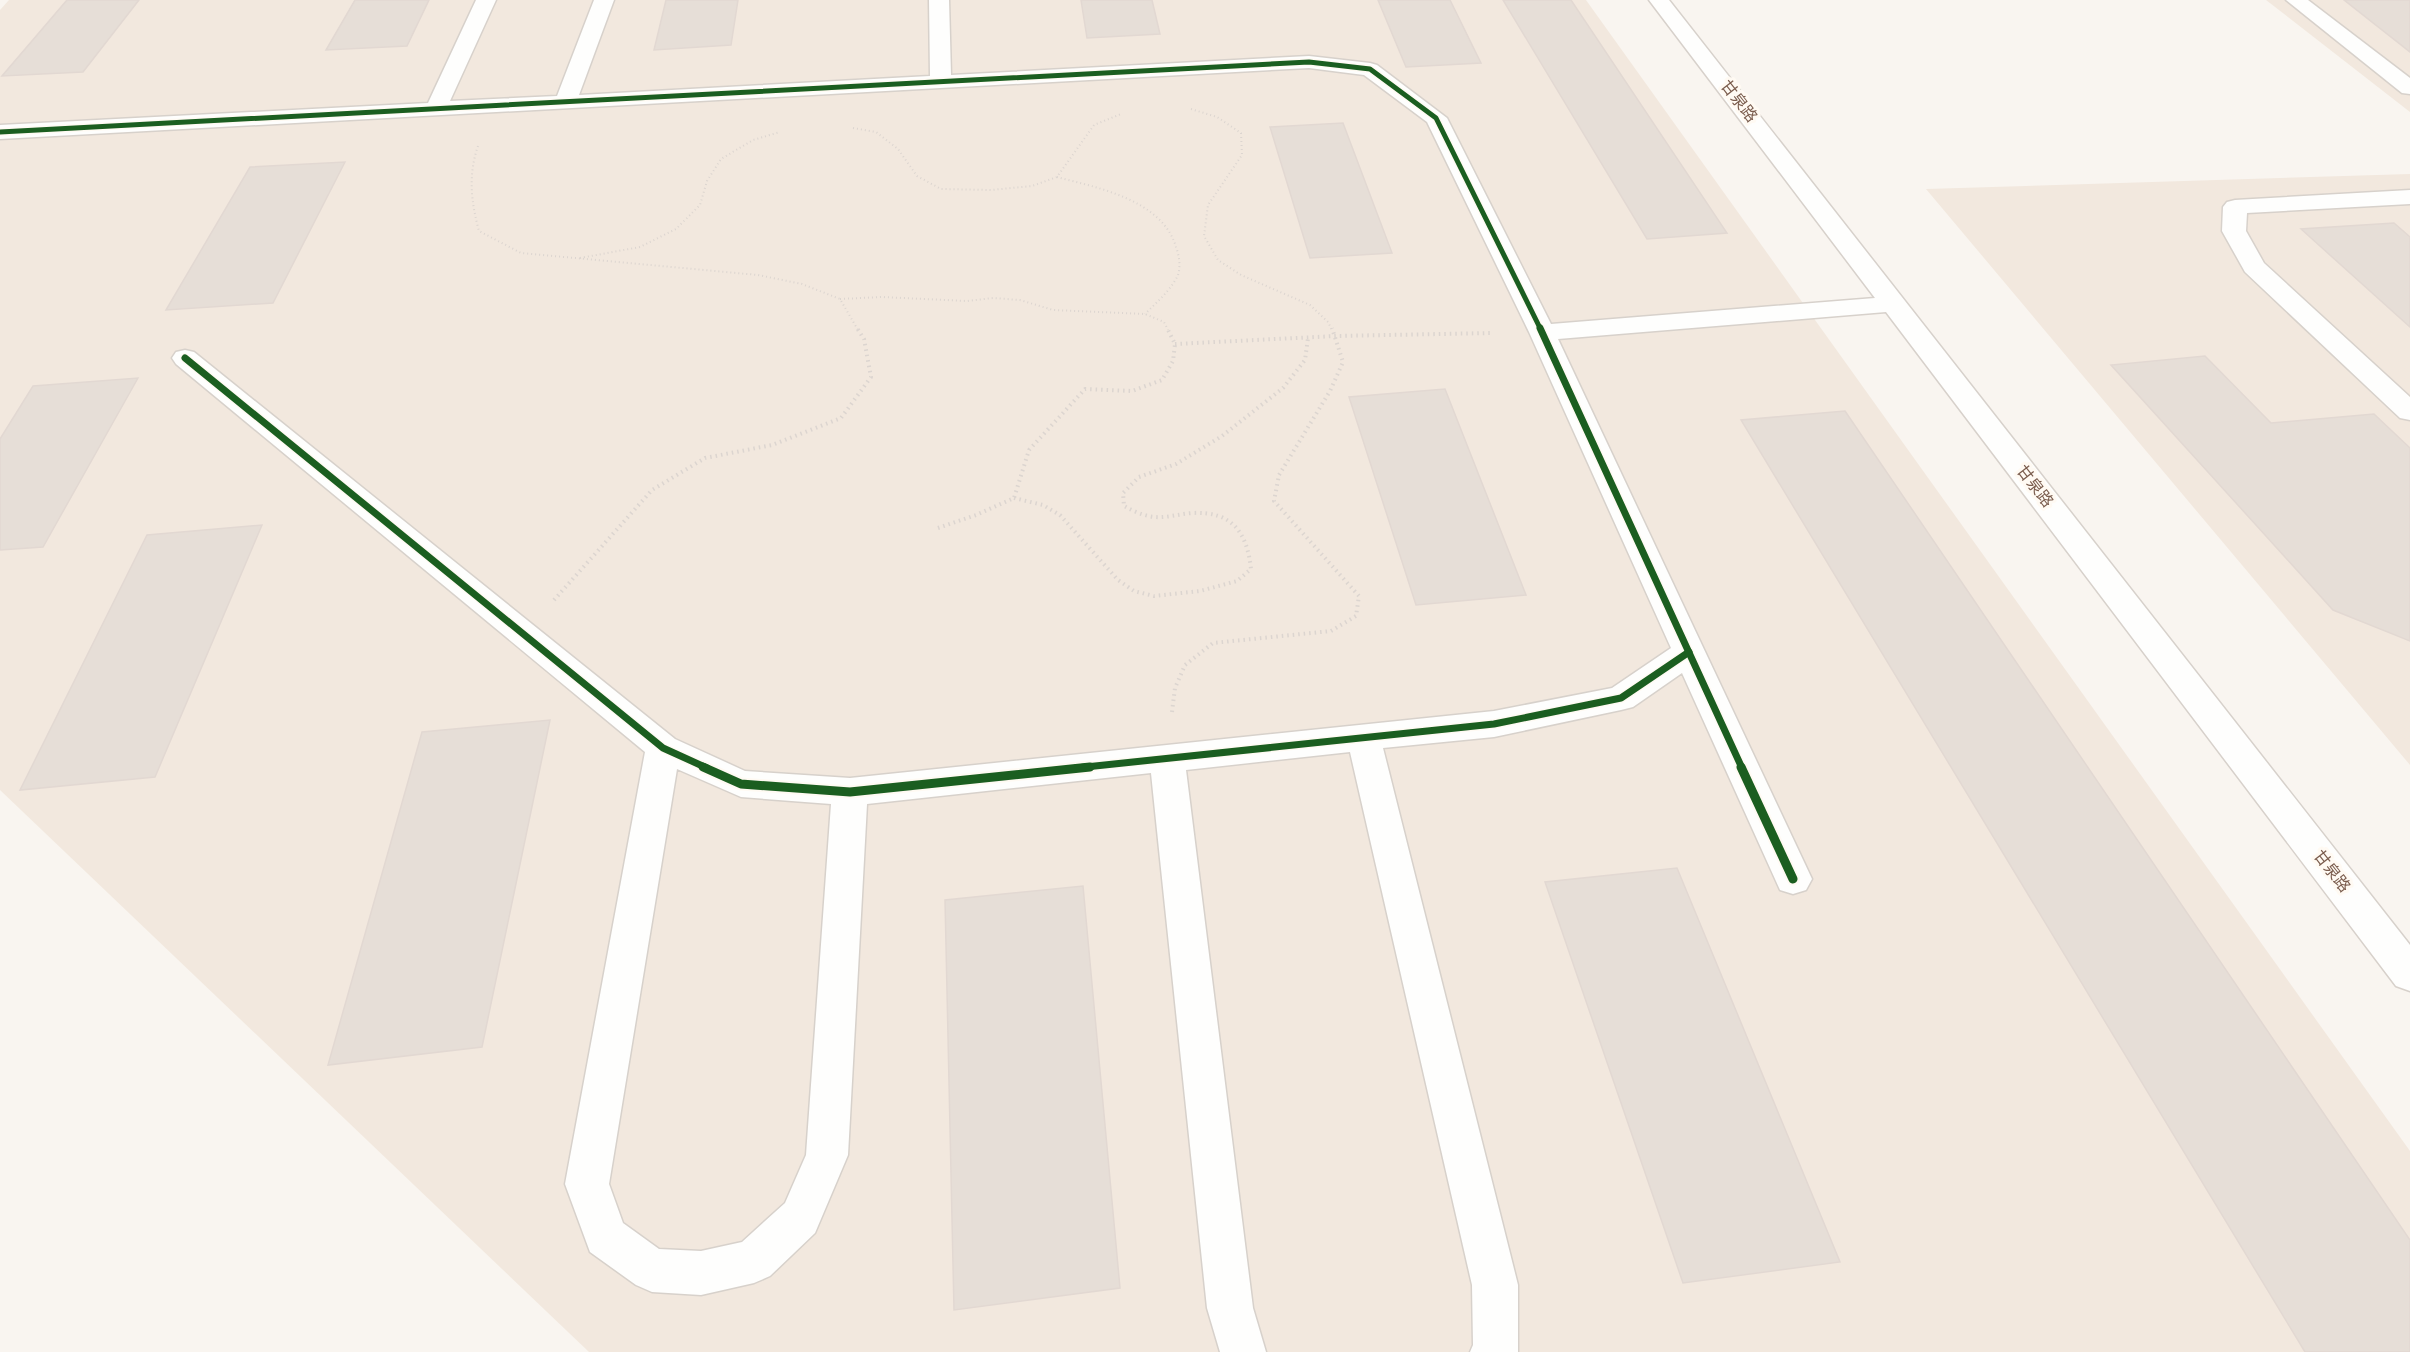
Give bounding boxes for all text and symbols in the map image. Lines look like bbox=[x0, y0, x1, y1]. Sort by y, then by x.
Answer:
street label: 甘泉路 bbox=[1715, 77, 1761, 127]
street label: 甘泉路 bbox=[2011, 462, 2057, 512]
street label: 甘泉路 bbox=[2308, 847, 2354, 897]

